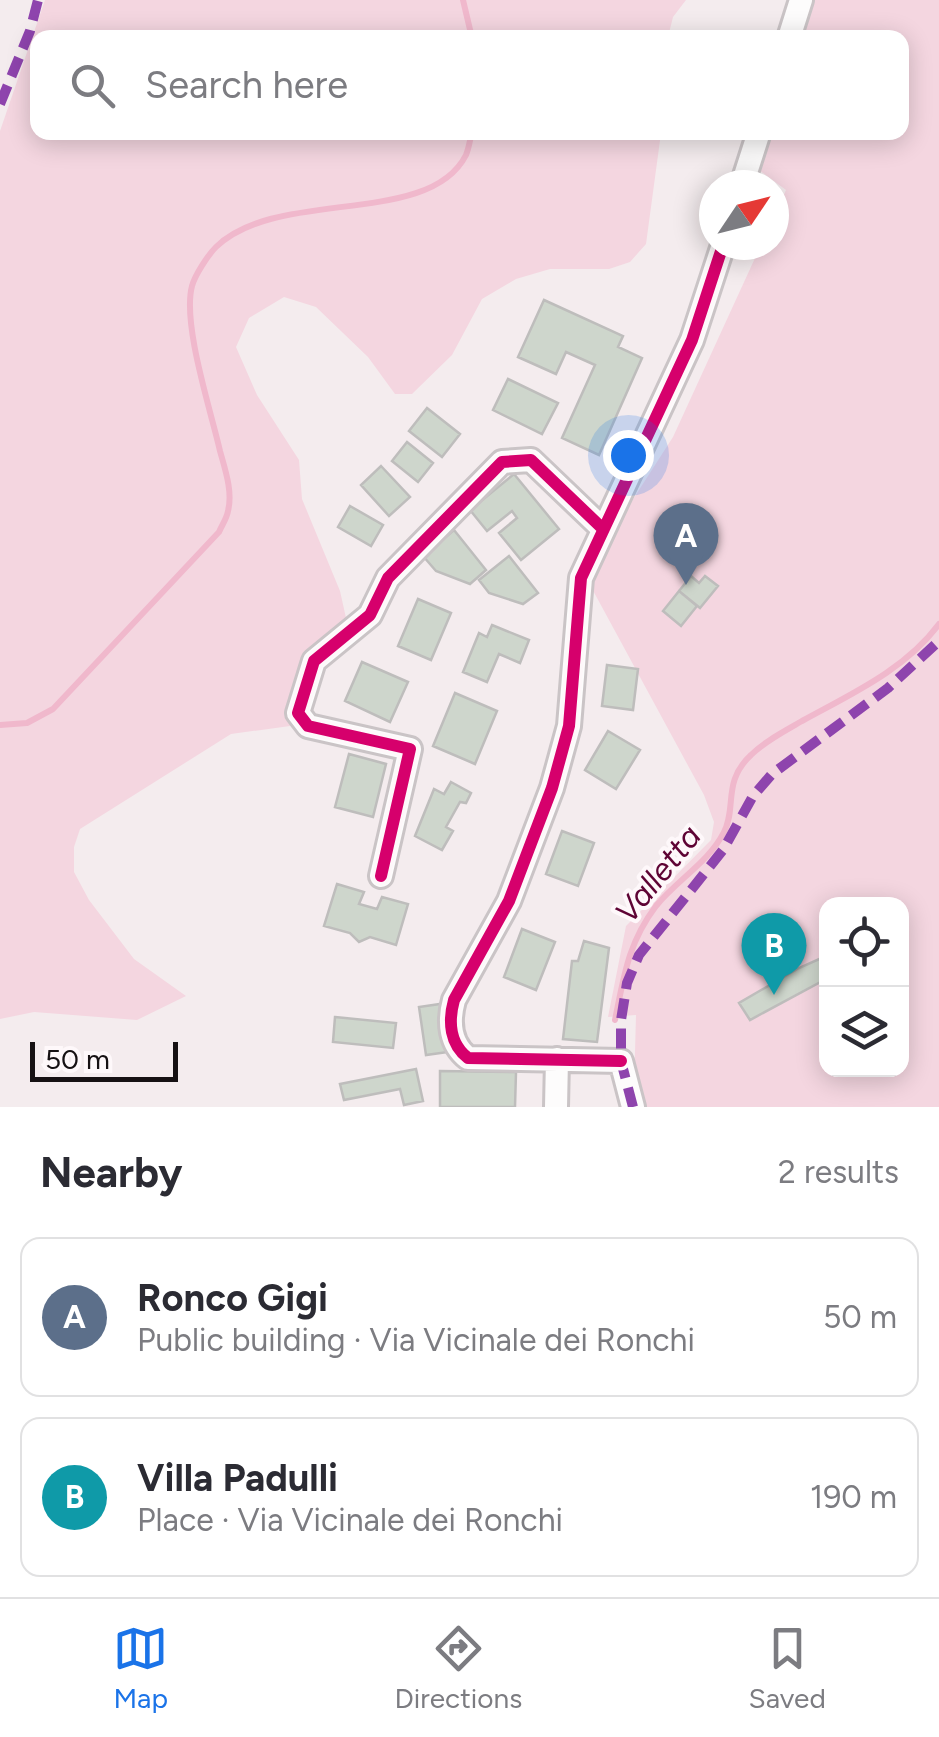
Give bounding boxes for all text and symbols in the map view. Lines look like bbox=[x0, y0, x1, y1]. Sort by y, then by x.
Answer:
search box bbox=[30, 30, 909, 140]
icon: search bbox=[65, 58, 120, 113]
text: Search here bbox=[145, 62, 348, 108]
north arrow bbox=[699, 170, 789, 260]
your location bbox=[603, 430, 654, 481]
pin: A bbox=[654, 502, 718, 585]
water label: Valletta bbox=[607, 817, 709, 931]
map controls bbox=[819, 897, 909, 1077]
button: locate bbox=[819, 897, 909, 987]
pin: B bbox=[742, 912, 806, 995]
button: layers bbox=[819, 987, 909, 1077]
scale bar bbox=[30, 1037, 178, 1082]
text: 50 m bbox=[45, 1042, 110, 1076]
text: Nearby bbox=[40, 1147, 182, 1198]
text: 2 results bbox=[778, 1153, 899, 1191]
text: Ronco Gigi bbox=[137, 1275, 328, 1321]
text: A bbox=[63, 1298, 86, 1336]
text: 50 m bbox=[823, 1298, 897, 1336]
text: Public building · Via Vicinale dei Ronchi bbox=[137, 1321, 695, 1359]
text: Villa Padulli bbox=[137, 1455, 338, 1501]
text: B bbox=[65, 1478, 84, 1516]
text: 190 m bbox=[810, 1478, 897, 1516]
text: Place · Via Vicinale dei Ronchi bbox=[137, 1501, 563, 1539]
tab: Map bbox=[113, 1621, 168, 1715]
tab: Directions bbox=[395, 1621, 522, 1715]
tab: Saved bbox=[749, 1621, 826, 1715]

